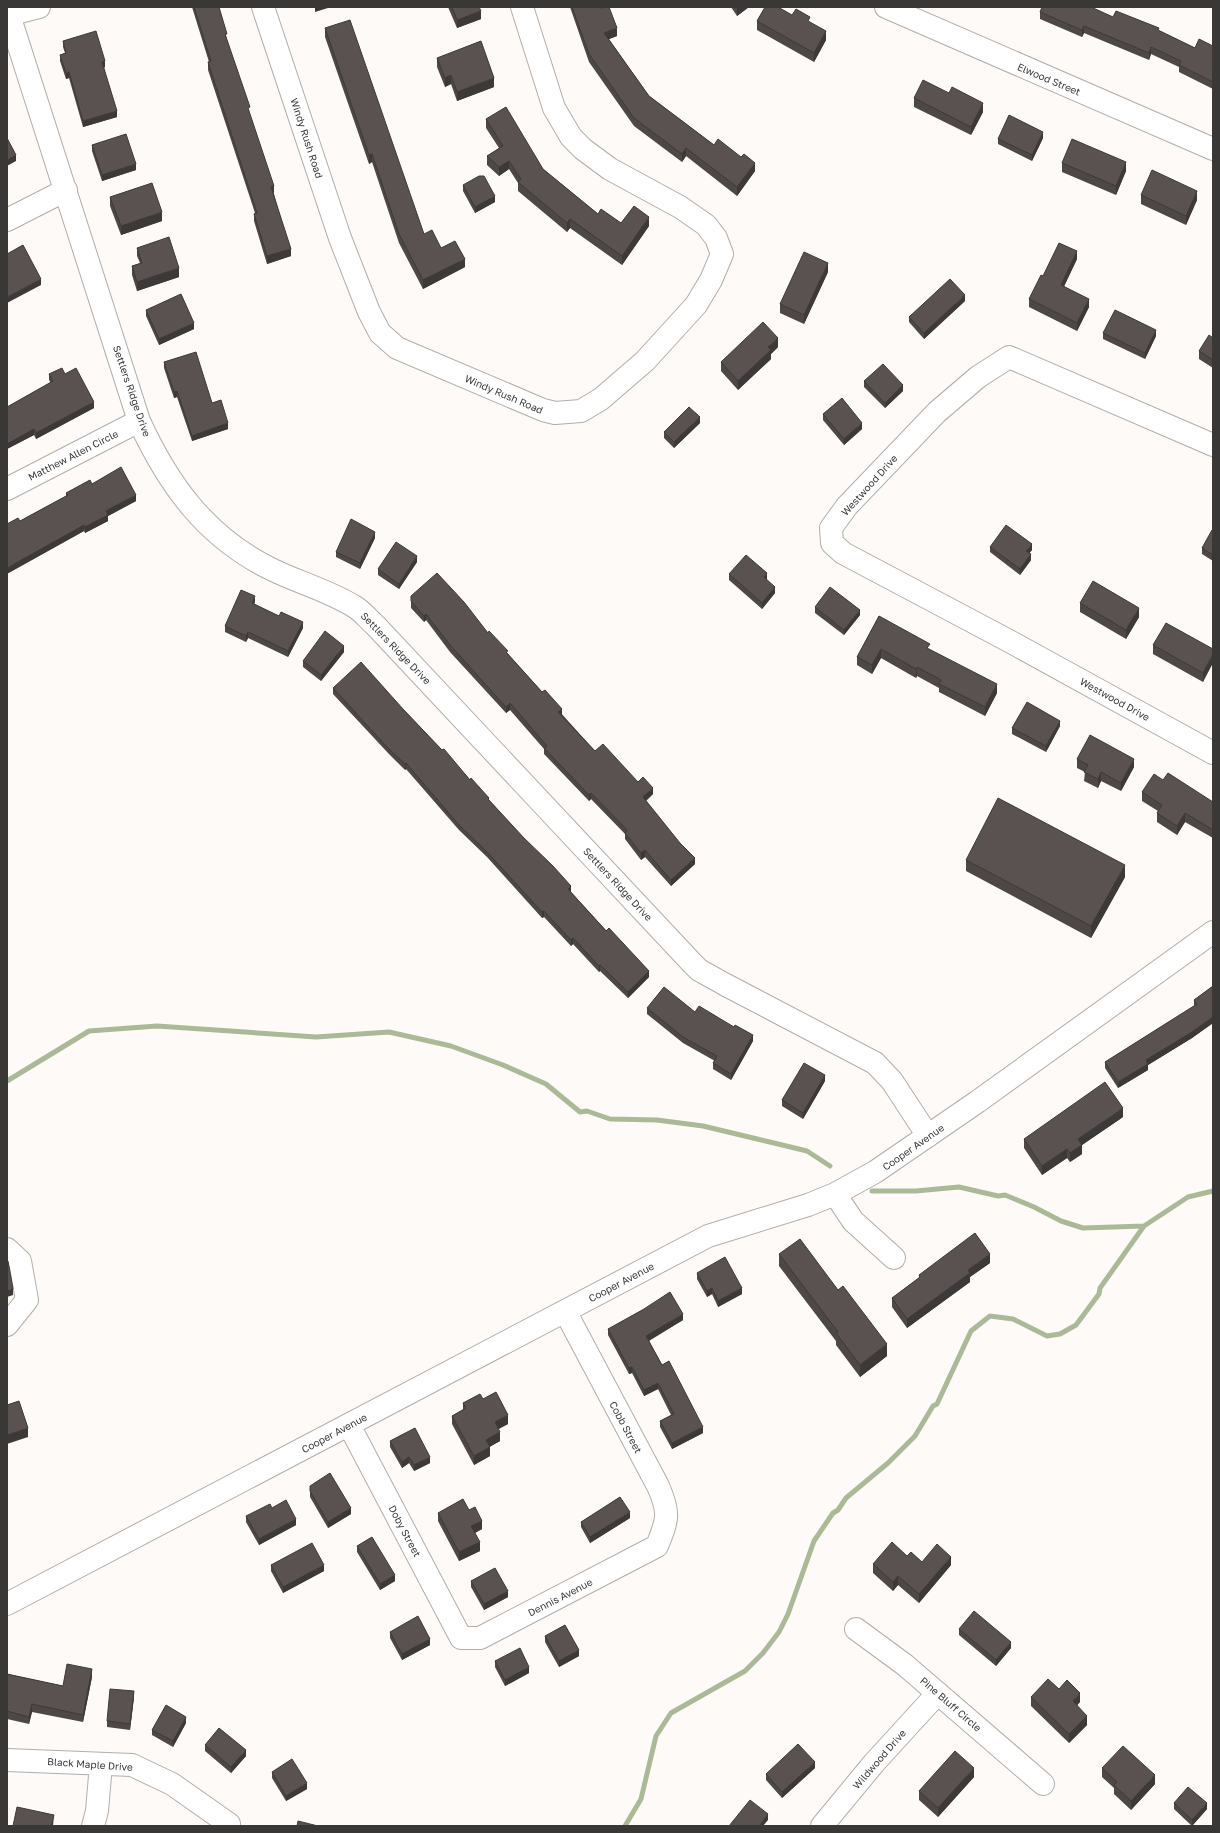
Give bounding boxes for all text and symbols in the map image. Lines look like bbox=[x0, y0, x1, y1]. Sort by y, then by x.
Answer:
street label: Elwood Street bbox=[1016, 60, 1082, 98]
street label: Windy Rush Road bbox=[288, 96, 326, 180]
street label: Settlers Ridge Drive bbox=[111, 344, 153, 438]
street label: Windy Rush Road bbox=[463, 372, 545, 416]
street label: Matthew Allen Circle bbox=[26, 427, 120, 483]
street label: Westwood Drive bbox=[838, 452, 900, 518]
street label: Settlers Ridge Drive bbox=[358, 609, 434, 687]
street label: Westwood Drive bbox=[1078, 675, 1152, 723]
street label: Settlers Ridge Drive bbox=[581, 845, 655, 923]
street label: Cooper Avenue bbox=[880, 1121, 946, 1173]
street label: Cooper Avenue bbox=[586, 1260, 656, 1304]
street label: Cobb Street bbox=[607, 1399, 645, 1455]
street label: Cooper Avenue bbox=[299, 1411, 369, 1455]
street label: Doby Street bbox=[386, 1503, 424, 1559]
street label: Dennis Avenue bbox=[526, 1575, 594, 1618]
street label: Pine Bluff Circle bbox=[918, 1674, 984, 1734]
street label: Wildwood Drive bbox=[850, 1727, 908, 1791]
street label: Black Maple Drive bbox=[47, 1755, 133, 1773]

